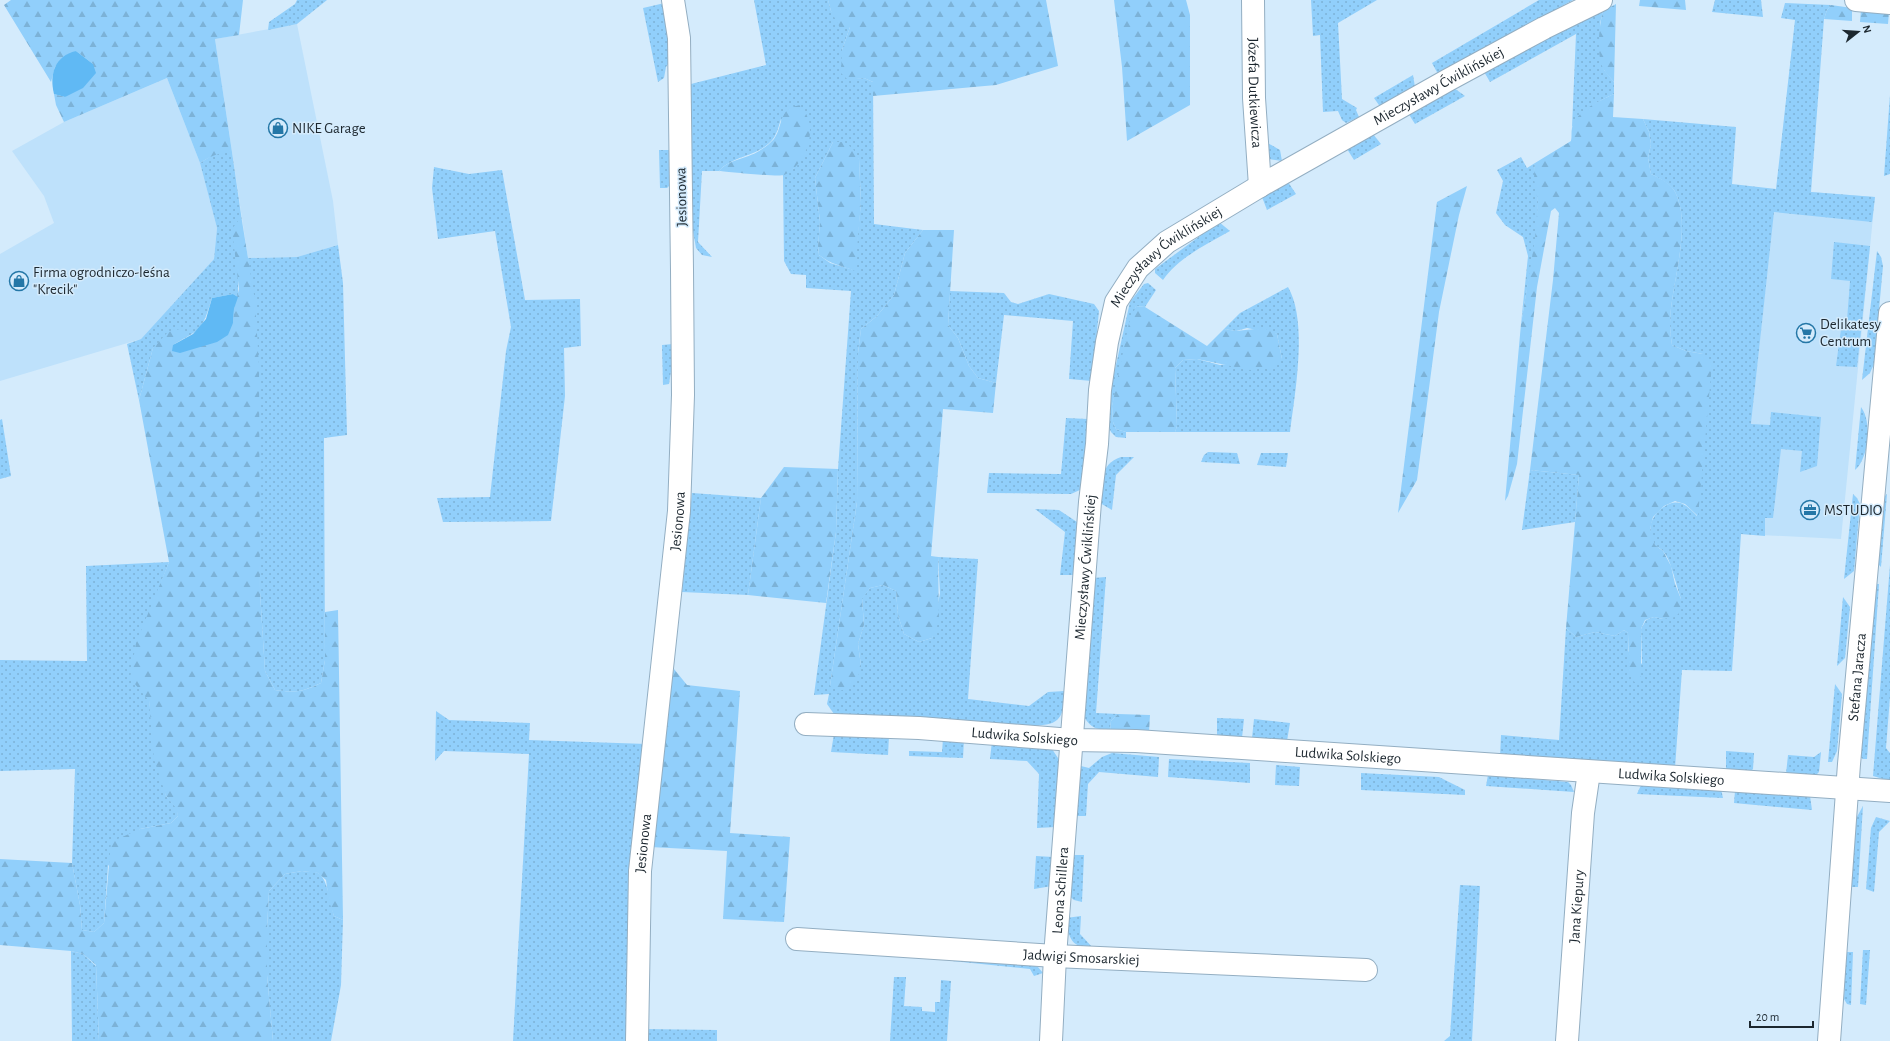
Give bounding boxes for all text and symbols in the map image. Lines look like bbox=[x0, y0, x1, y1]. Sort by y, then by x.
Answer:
north arrow bbox=[1838, 12, 1878, 52]
text: N bbox=[1861, 24, 1873, 34]
street label: Józefa Dutkiewicza bbox=[1245, 38, 1264, 149]
street label: Mieczysławy Ćwiklińskiej bbox=[1371, 44, 1506, 128]
shop icon: NIKE Garage bbox=[267, 117, 289, 139]
place label: NIKE Garage bbox=[292, 121, 366, 136]
street label: Jesionowa bbox=[673, 167, 690, 227]
street label: Mieczysławy Ćwiklińskiej bbox=[1108, 204, 1224, 310]
place label: Firma ogrodniczo-leśna "Krecik" bbox=[33, 265, 170, 297]
shop icon: Firma ogrodniczo-leśna "Krecik" bbox=[8, 270, 30, 292]
place label: Delikatesy Centrum bbox=[1820, 317, 1881, 349]
supermarket icon: Delikatesy Centrum bbox=[1795, 322, 1817, 344]
street label: Jesionowa bbox=[668, 491, 688, 551]
street label: Mieczysławy Ćwiklińskiej bbox=[1072, 493, 1099, 641]
office icon: MSTUDIO bbox=[1799, 499, 1821, 521]
place label: MSTUDIO bbox=[1824, 503, 1882, 518]
street label: Stefana Jaracza bbox=[1846, 632, 1869, 722]
street label: Ludwika Solskiego bbox=[971, 725, 1078, 748]
street label: Ludwika Solskiego bbox=[1294, 745, 1402, 767]
street label: Ludwika Solskiego bbox=[1617, 766, 1725, 788]
street label: Jesionowa bbox=[633, 813, 654, 874]
street label: Leona Schillera bbox=[1050, 846, 1071, 934]
street label: Jana Kiepury bbox=[1567, 868, 1587, 944]
street label: Jadwigi Smosarskiej bbox=[1023, 947, 1140, 968]
scale bar bbox=[1750, 1003, 1813, 1029]
text: 20 m bbox=[1756, 1011, 1779, 1023]

